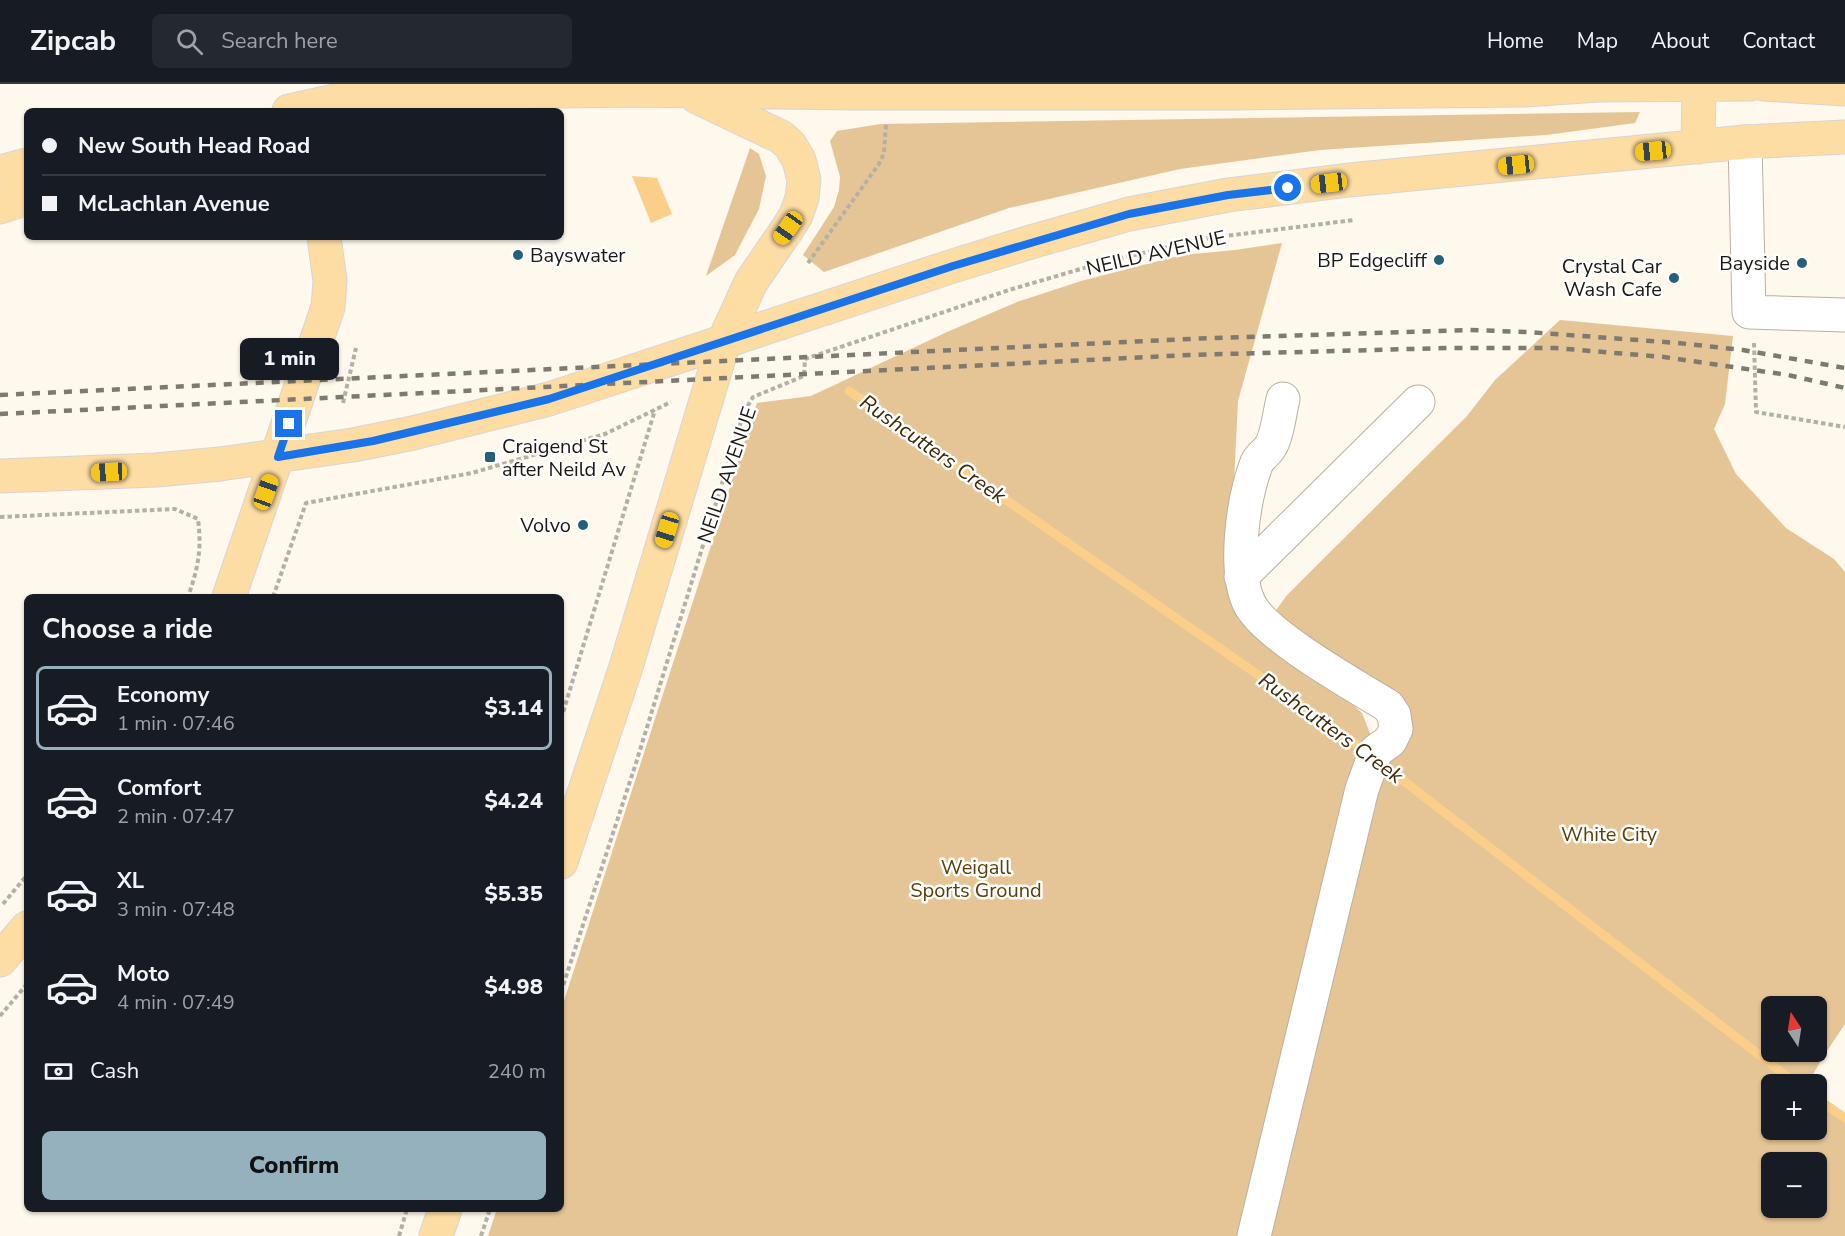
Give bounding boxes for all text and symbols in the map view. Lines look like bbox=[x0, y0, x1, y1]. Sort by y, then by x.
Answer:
search box bbox=[152, 14, 572, 68]
text: Zipcab bbox=[30, 22, 116, 60]
icon: search bbox=[173, 25, 206, 58]
text: Search here bbox=[221, 26, 338, 56]
text: Home bbox=[1487, 27, 1544, 55]
text: Map bbox=[1577, 27, 1618, 55]
text: About bbox=[1651, 27, 1709, 55]
text: Contact bbox=[1742, 27, 1815, 55]
text: New South Head Road bbox=[78, 131, 310, 161]
car bbox=[1634, 140, 1672, 162]
car bbox=[1497, 154, 1535, 176]
car bbox=[1310, 172, 1348, 194]
route start bbox=[1274, 174, 1301, 201]
text: McLachlan Avenue bbox=[78, 189, 270, 219]
car bbox=[770, 208, 806, 248]
street label: NEILD AVENUE bbox=[1084, 224, 1228, 282]
place label: Bayswater bbox=[530, 242, 625, 269]
place label: BP Edgecliff bbox=[1317, 247, 1427, 274]
marker: Bayswater bbox=[511, 248, 525, 262]
place label: Bayside bbox=[1719, 250, 1790, 277]
marker: BP Edgecliff bbox=[1432, 253, 1446, 267]
place label: Crystal Car Wash Cafe bbox=[1562, 253, 1662, 303]
marker: Bayside bbox=[1795, 256, 1809, 270]
marker: Crystal Car Wash Cafe bbox=[1667, 271, 1681, 285]
callout: 1 min bbox=[240, 337, 338, 379]
text: 1 min bbox=[263, 345, 316, 372]
water label: Rushcutters Creek bbox=[854, 388, 1012, 510]
street label: NEILD AVENUE bbox=[691, 403, 763, 547]
route end bbox=[275, 410, 302, 437]
place label: Craigend St after Neild Av bbox=[502, 433, 626, 483]
marker: Craigend St after Neild Av bbox=[483, 450, 497, 464]
car bbox=[91, 462, 127, 482]
car bbox=[251, 472, 281, 512]
car bbox=[653, 510, 681, 550]
place label: Volvo bbox=[519, 512, 571, 539]
marker: Volvo bbox=[576, 518, 590, 532]
text: Choose a ride bbox=[42, 611, 213, 648]
water label: Rushcutters Creek bbox=[1253, 666, 1409, 790]
text: Economy bbox=[117, 680, 209, 710]
icon: car bbox=[45, 681, 99, 735]
text: $3.14 bbox=[484, 693, 543, 723]
text: 1 min · 07:46 bbox=[117, 710, 235, 737]
text: Comfort bbox=[117, 773, 201, 803]
icon: car bbox=[45, 774, 99, 828]
text: $4.24 bbox=[484, 786, 543, 816]
text: 2 min · 07:47 bbox=[117, 803, 235, 830]
park label: White City bbox=[1561, 821, 1658, 848]
park label: Weigall Sports Ground bbox=[910, 854, 1042, 904]
text: XL bbox=[117, 866, 144, 896]
icon: car bbox=[45, 867, 99, 921]
text: $5.35 bbox=[484, 879, 543, 909]
text: 3 min · 07:48 bbox=[117, 896, 235, 923]
text: Moto bbox=[117, 959, 170, 989]
icon: car bbox=[45, 960, 99, 1014]
text: $4.98 bbox=[484, 972, 543, 1002]
text: 4 min · 07:49 bbox=[117, 989, 235, 1016]
north arrow bbox=[1761, 996, 1827, 1062]
map controls bbox=[1761, 996, 1827, 1218]
icon: cash bbox=[42, 1055, 75, 1088]
text: Cash bbox=[90, 1056, 139, 1086]
text: 240 m bbox=[488, 1058, 546, 1085]
button: + bbox=[1761, 1074, 1827, 1140]
button: Confirm bbox=[42, 1131, 546, 1200]
button: − bbox=[1761, 1152, 1827, 1218]

